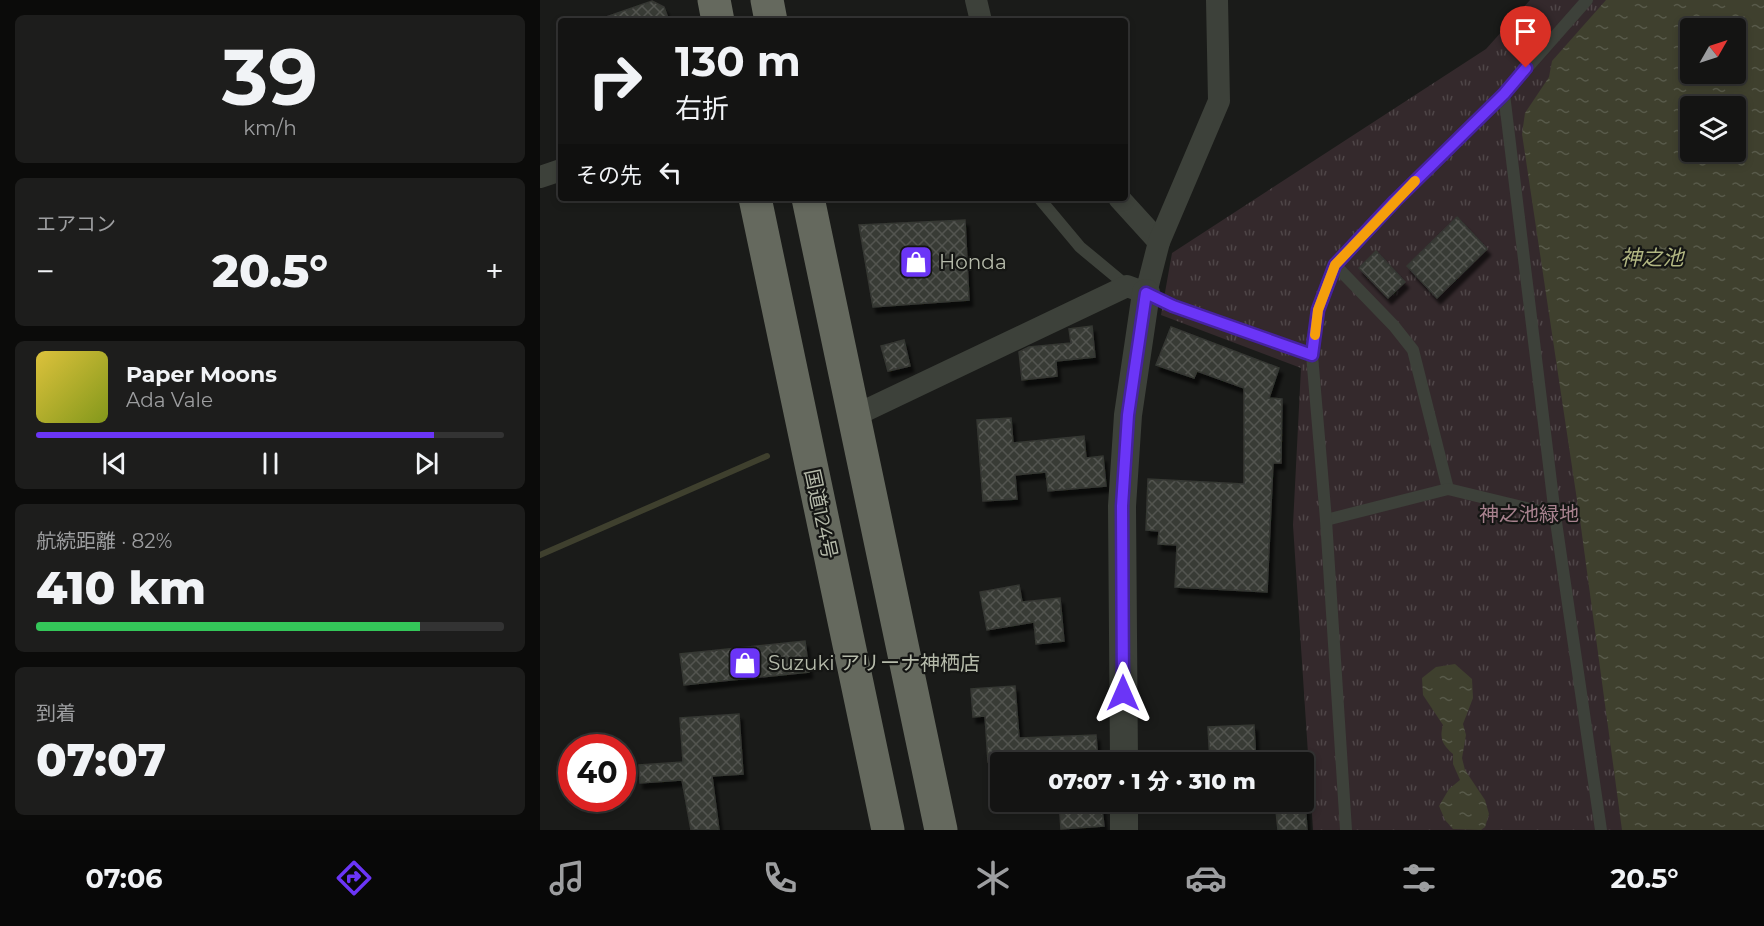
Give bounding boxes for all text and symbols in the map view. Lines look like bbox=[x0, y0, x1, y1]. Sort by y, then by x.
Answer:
pin bbox=[1500, 6, 1551, 68]
icon: arrive bbox=[1509, 15, 1542, 48]
north arrow bbox=[1680, 18, 1746, 84]
map controls bbox=[1680, 18, 1746, 162]
text: 39 bbox=[222, 29, 318, 125]
text: 130 m bbox=[675, 35, 801, 87]
icon: right bbox=[576, 42, 654, 120]
text: 右折 bbox=[675, 92, 729, 125]
button: layers bbox=[1680, 96, 1746, 162]
text: km/h bbox=[243, 116, 297, 140]
icon: left bbox=[654, 156, 687, 189]
text: その先 bbox=[576, 162, 642, 189]
text: エアコン bbox=[36, 212, 116, 236]
text: 20.5° bbox=[212, 243, 328, 298]
shop icon: Honda bbox=[898, 244, 934, 280]
water label: 神之池 bbox=[1621, 245, 1685, 270]
place label: Honda bbox=[939, 250, 1007, 274]
text: − bbox=[36, 251, 55, 291]
text: + bbox=[485, 251, 504, 291]
text: Paper Moons bbox=[126, 361, 277, 388]
text: Ada Vale bbox=[126, 388, 213, 412]
icon: previous bbox=[98, 447, 131, 480]
icon: pause bbox=[254, 447, 287, 480]
icon: next bbox=[410, 447, 443, 480]
street label: 国道124号 bbox=[800, 467, 842, 561]
park label: 神之池緑地 bbox=[1479, 502, 1579, 526]
text: 航続距離 · 82% bbox=[36, 529, 172, 553]
text: 410 km bbox=[36, 560, 206, 615]
shop icon: Suzuki アリーナ神栖店 bbox=[727, 645, 763, 681]
place label: Suzuki アリーナ神栖店 bbox=[768, 651, 980, 675]
position arrow bbox=[1091, 661, 1155, 725]
text: 到着 bbox=[36, 701, 76, 725]
text: 07:07 bbox=[36, 732, 166, 787]
speed limit sign: 40 bbox=[558, 734, 636, 812]
text: 07:07 · 1 分 · 310 m bbox=[1048, 768, 1256, 795]
icon: directions bbox=[333, 857, 375, 899]
icon: music bbox=[546, 857, 588, 899]
icon: phone bbox=[759, 857, 801, 899]
icon: climate bbox=[972, 857, 1014, 899]
icon: car bbox=[1185, 857, 1227, 899]
icon: filters bbox=[1398, 857, 1440, 899]
text: 07:06 bbox=[85, 862, 162, 895]
text: 20.5° bbox=[1610, 862, 1679, 895]

